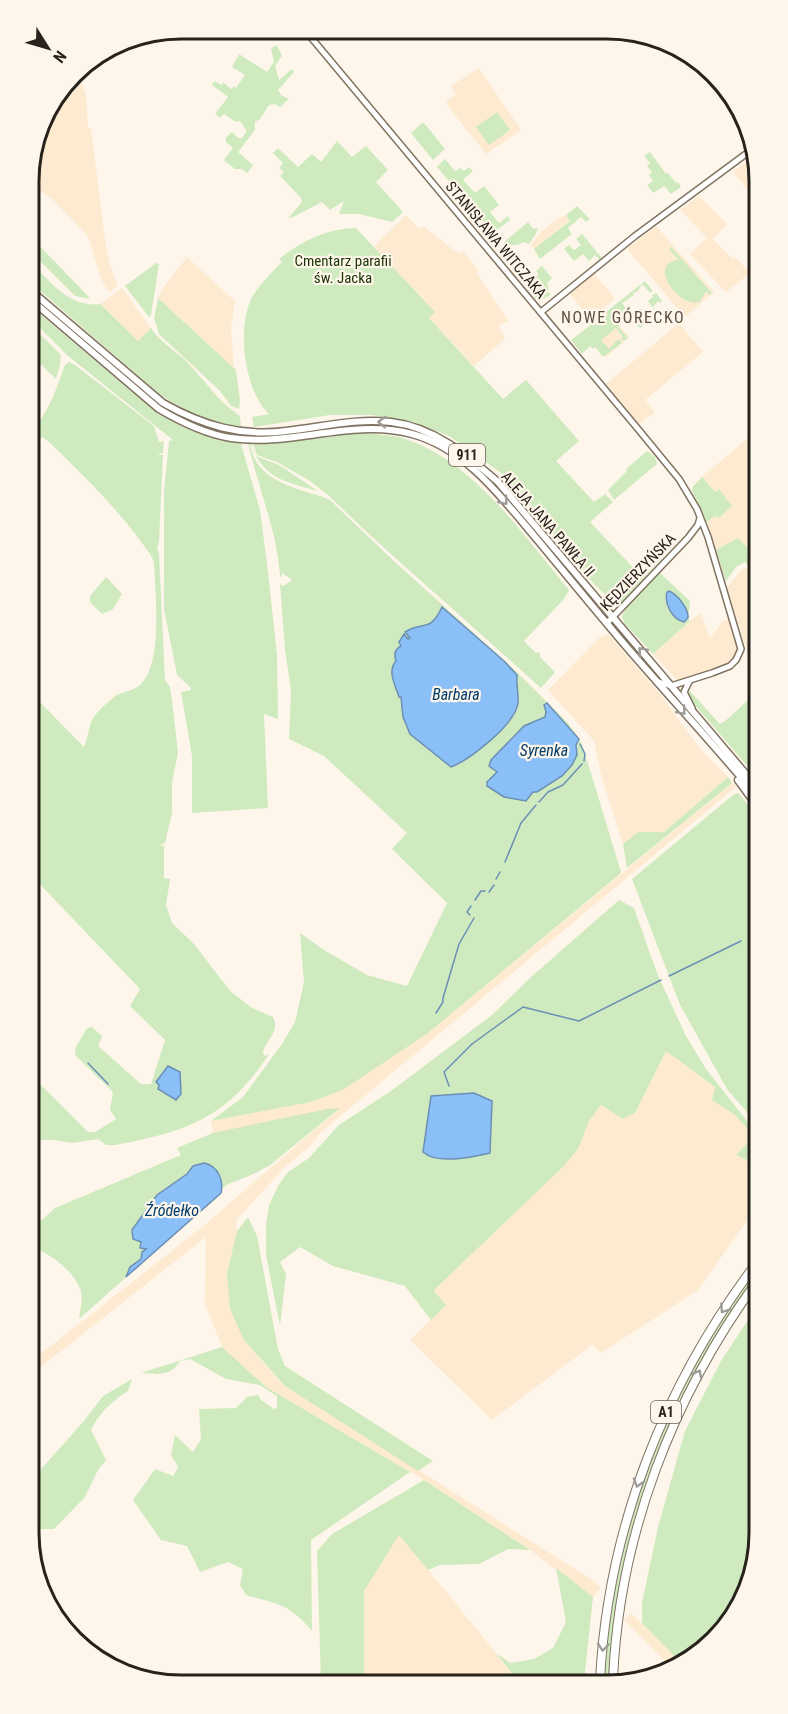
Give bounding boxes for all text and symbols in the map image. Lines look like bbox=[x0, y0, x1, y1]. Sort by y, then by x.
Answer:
north arrow bbox=[18, 18, 78, 78]
text: N bbox=[49, 47, 70, 66]
street label: STANISŁAWA WITCZAKA bbox=[442, 178, 551, 303]
park label: Cmentarz parafii św. Jacka bbox=[294, 252, 392, 287]
district label: NOWE GÓRECKO bbox=[561, 307, 685, 327]
one-way arrow bbox=[378, 415, 387, 428]
road number: 911 bbox=[449, 444, 485, 466]
street label: ALEJA JANA PAWŁA II bbox=[497, 468, 599, 580]
one-way arrow bbox=[497, 494, 508, 505]
street label: KĘDZIERZYŃSKA bbox=[597, 529, 680, 614]
one-way arrow bbox=[639, 647, 650, 658]
water label: Barbara bbox=[432, 685, 480, 704]
one-way arrow bbox=[674, 704, 685, 715]
water label: Syrenka bbox=[520, 741, 568, 760]
water label: Źródełko bbox=[144, 1201, 199, 1220]
one-way arrow bbox=[720, 1302, 731, 1313]
one-way arrow bbox=[691, 1370, 702, 1380]
road number: A1 bbox=[651, 1401, 681, 1423]
one-way arrow bbox=[633, 1477, 645, 1488]
one-way arrow bbox=[597, 1643, 610, 1652]

